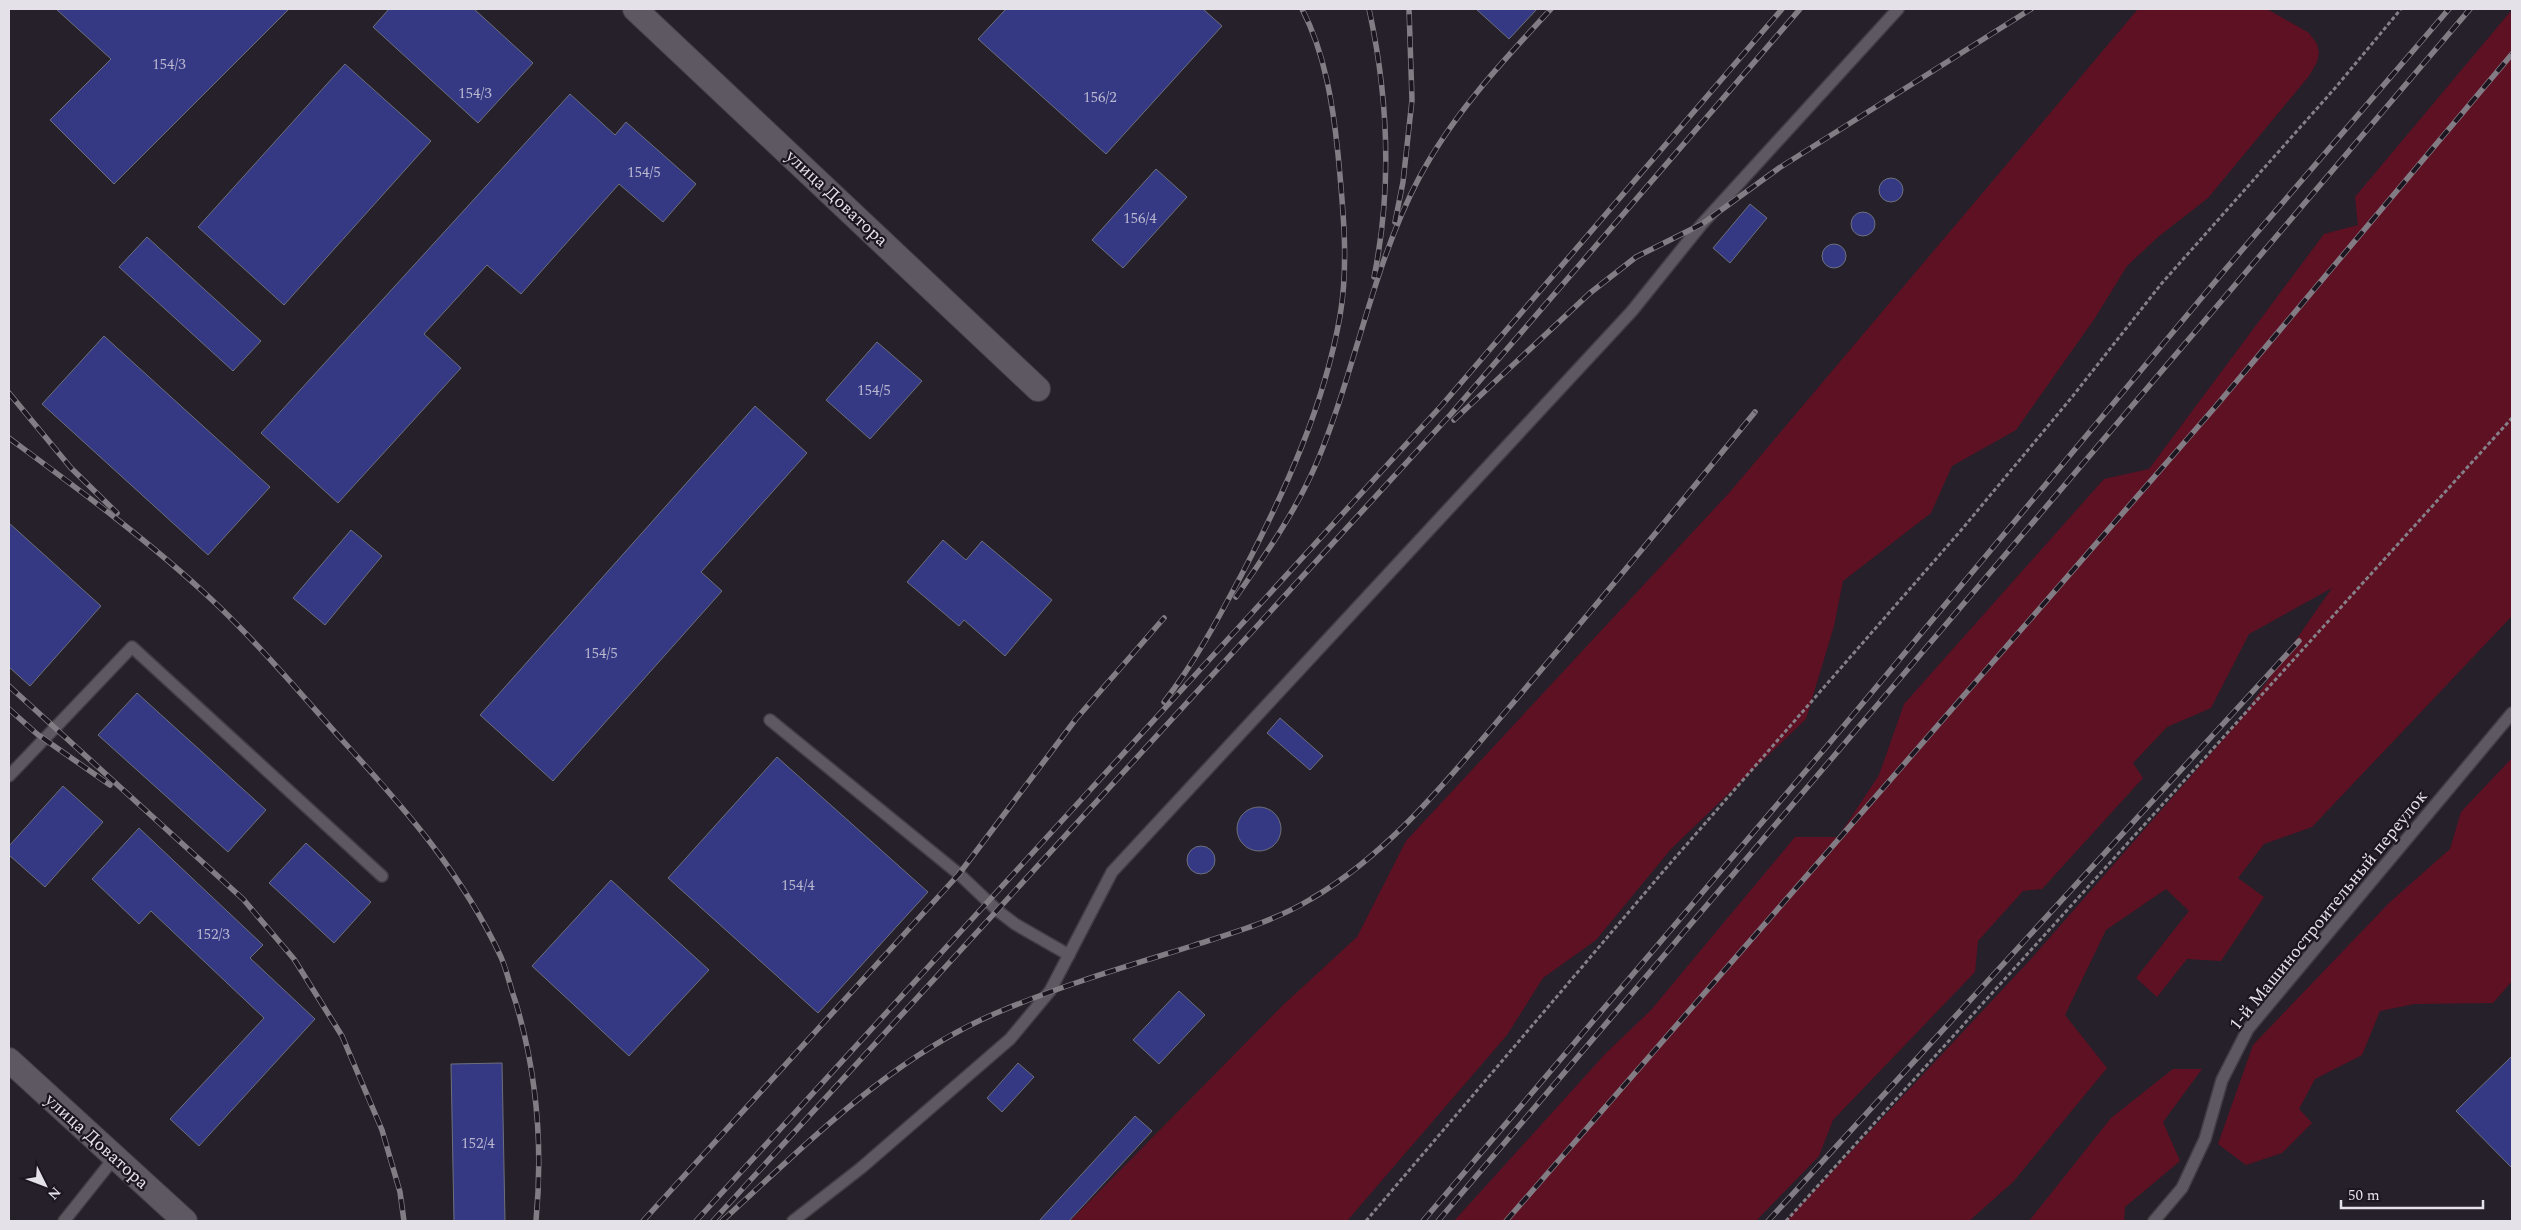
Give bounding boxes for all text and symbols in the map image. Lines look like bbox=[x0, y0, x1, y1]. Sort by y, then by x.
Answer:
house number: 154/3 bbox=[152, 53, 186, 76]
house number: 154/3 bbox=[458, 82, 492, 105]
house number: 156/2 bbox=[1083, 86, 1117, 109]
street label: улица Доватора bbox=[779, 143, 894, 253]
house number: 154/5 bbox=[627, 161, 661, 184]
house number: 156/4 bbox=[1123, 207, 1157, 230]
house number: 154/5 bbox=[857, 379, 891, 402]
house number: 154/5 bbox=[584, 642, 618, 665]
street label: 1-й Машиностроительный переулок bbox=[2223, 784, 2434, 1037]
house number: 154/4 bbox=[781, 874, 815, 897]
house number: 152/3 bbox=[196, 923, 230, 946]
street label: улица Доватора bbox=[38, 1087, 155, 1196]
house number: 152/4 bbox=[461, 1132, 495, 1155]
north arrow bbox=[20, 1160, 70, 1210]
scale bar bbox=[2341, 1178, 2484, 1210]
text: N bbox=[43, 1182, 66, 1205]
text: 50 m bbox=[2348, 1184, 2380, 1207]

